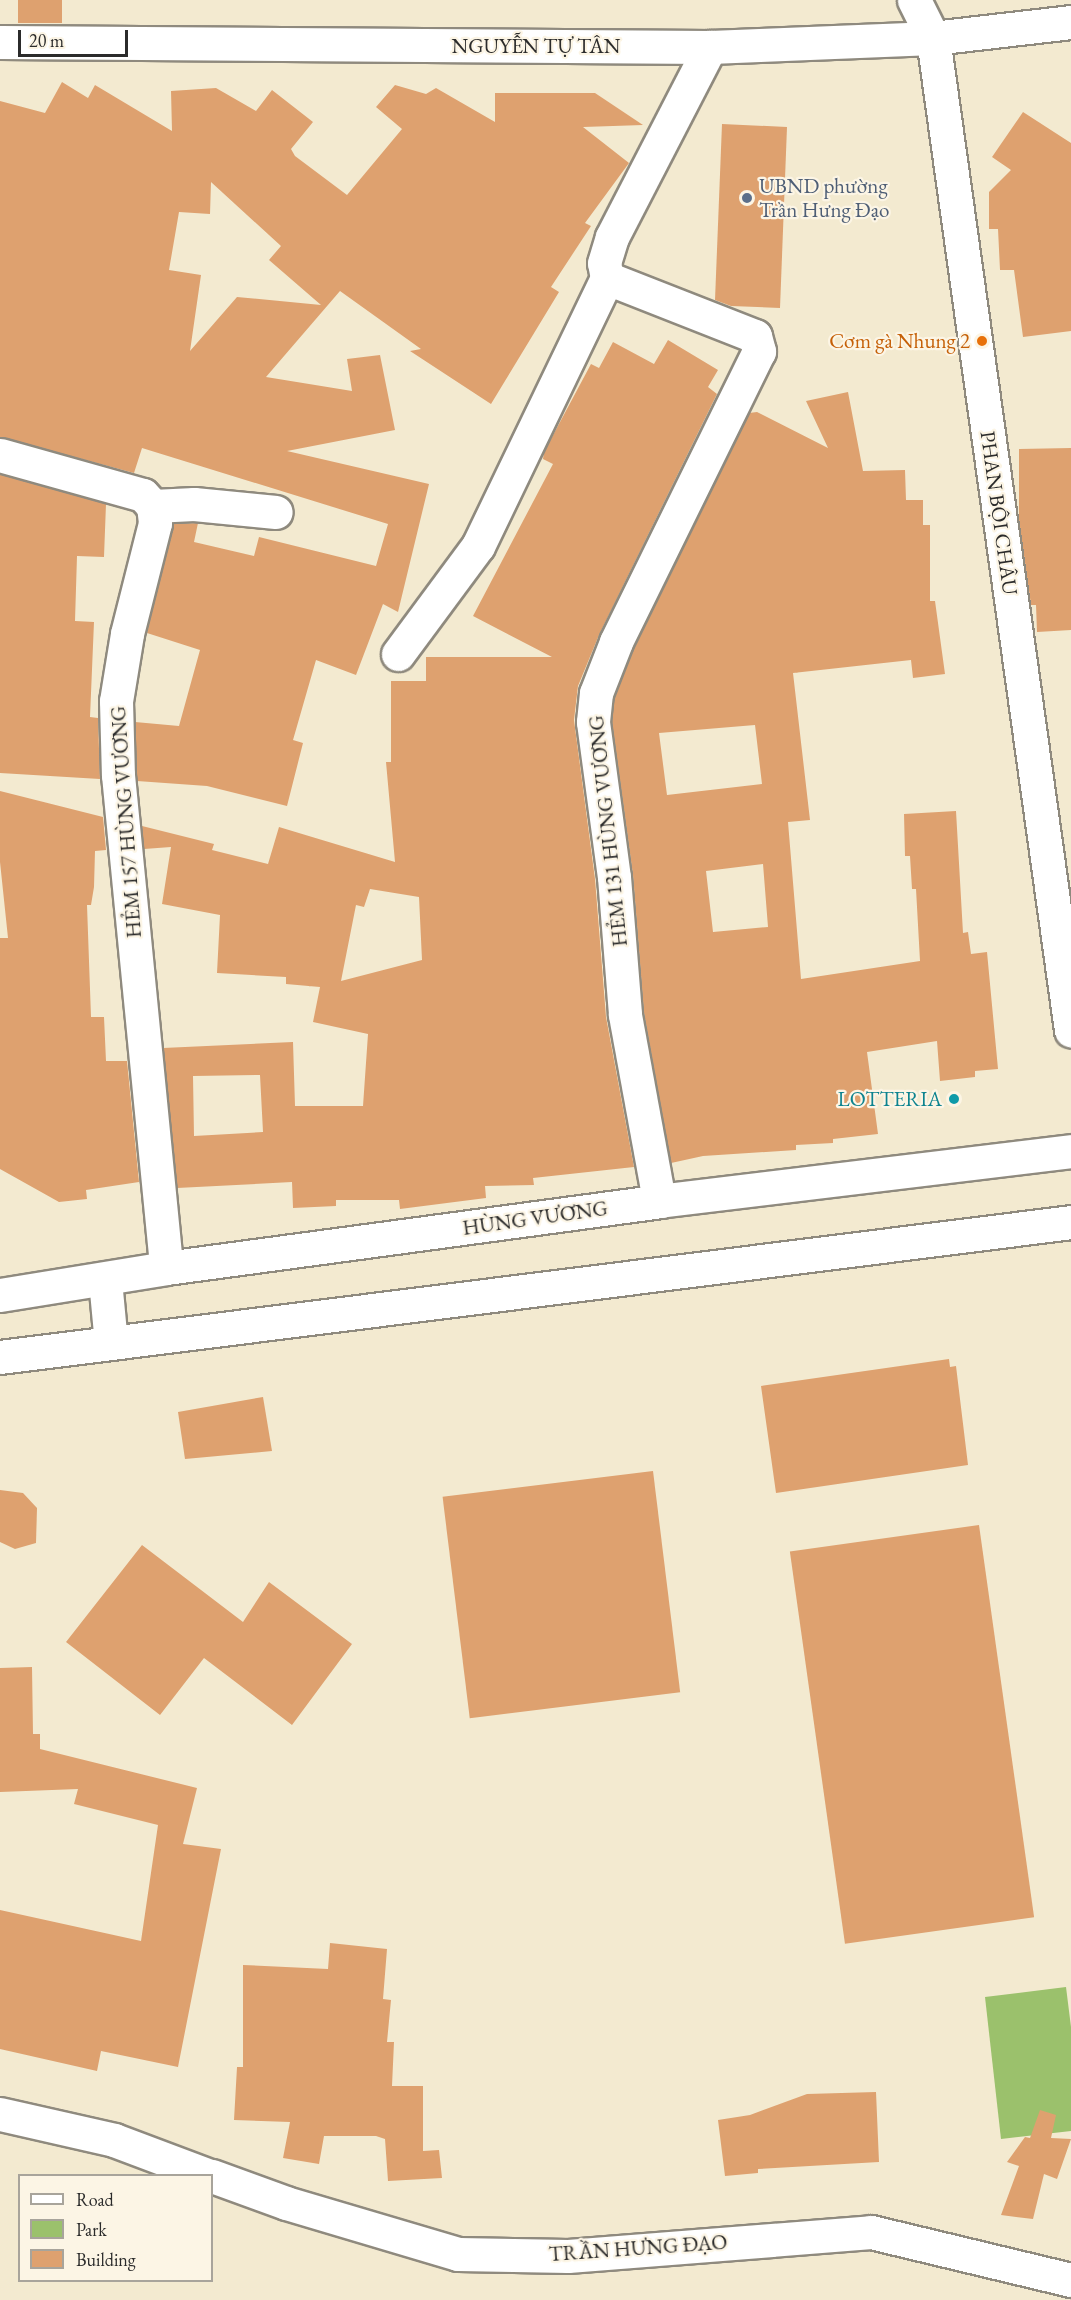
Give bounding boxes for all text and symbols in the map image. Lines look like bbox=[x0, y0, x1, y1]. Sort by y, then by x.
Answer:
scale bar bbox=[21, 18, 130, 56]
text: 20 m bbox=[29, 29, 64, 52]
street label: NGUYỄN TỰ TÂN bbox=[452, 33, 620, 59]
place label: UBND phường Trần Hưng Đạo bbox=[759, 173, 889, 223]
marker: UBND phường Trần Hưng Đạo bbox=[740, 191, 754, 205]
place label: Cơm gà Nhung 2 bbox=[829, 328, 970, 354]
marker: Cơm gà Nhung 2 bbox=[975, 334, 989, 348]
street label: PHAN BỘI CHÂU bbox=[975, 429, 1023, 597]
street label: HẺM 157 HÙNG VƯƠNG bbox=[105, 705, 147, 939]
street label: HẺM 131 HÙNG VƯƠNG bbox=[583, 714, 633, 948]
place label: LOTTERIA bbox=[838, 1086, 942, 1112]
marker: LOTTERIA bbox=[947, 1092, 961, 1106]
street label: HÙNG VƯƠNG bbox=[461, 1195, 609, 1241]
legend bbox=[18, 2174, 213, 2282]
text: Road bbox=[76, 2188, 114, 2211]
text: Park bbox=[76, 2218, 107, 2241]
street label: TRẦN HƯNG ĐẠO bbox=[548, 2229, 728, 2267]
text: Building bbox=[76, 2248, 136, 2271]

